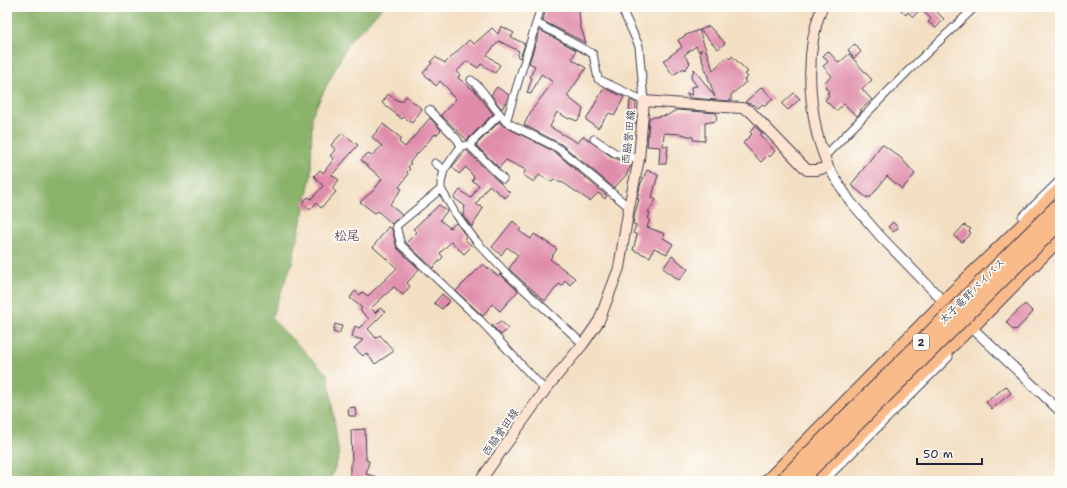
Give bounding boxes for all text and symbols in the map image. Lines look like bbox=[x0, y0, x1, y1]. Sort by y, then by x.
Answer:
street label: 西脇誉田線 bbox=[618, 109, 639, 165]
district label: 松尾 bbox=[334, 227, 360, 244]
street label: 太子竜野バイパス bbox=[936, 255, 1009, 328]
road number: 2 bbox=[913, 334, 929, 350]
street label: 西脇誉田線 bbox=[478, 405, 522, 459]
scale bar bbox=[917, 440, 982, 466]
text: 50 m bbox=[923, 446, 953, 462]

